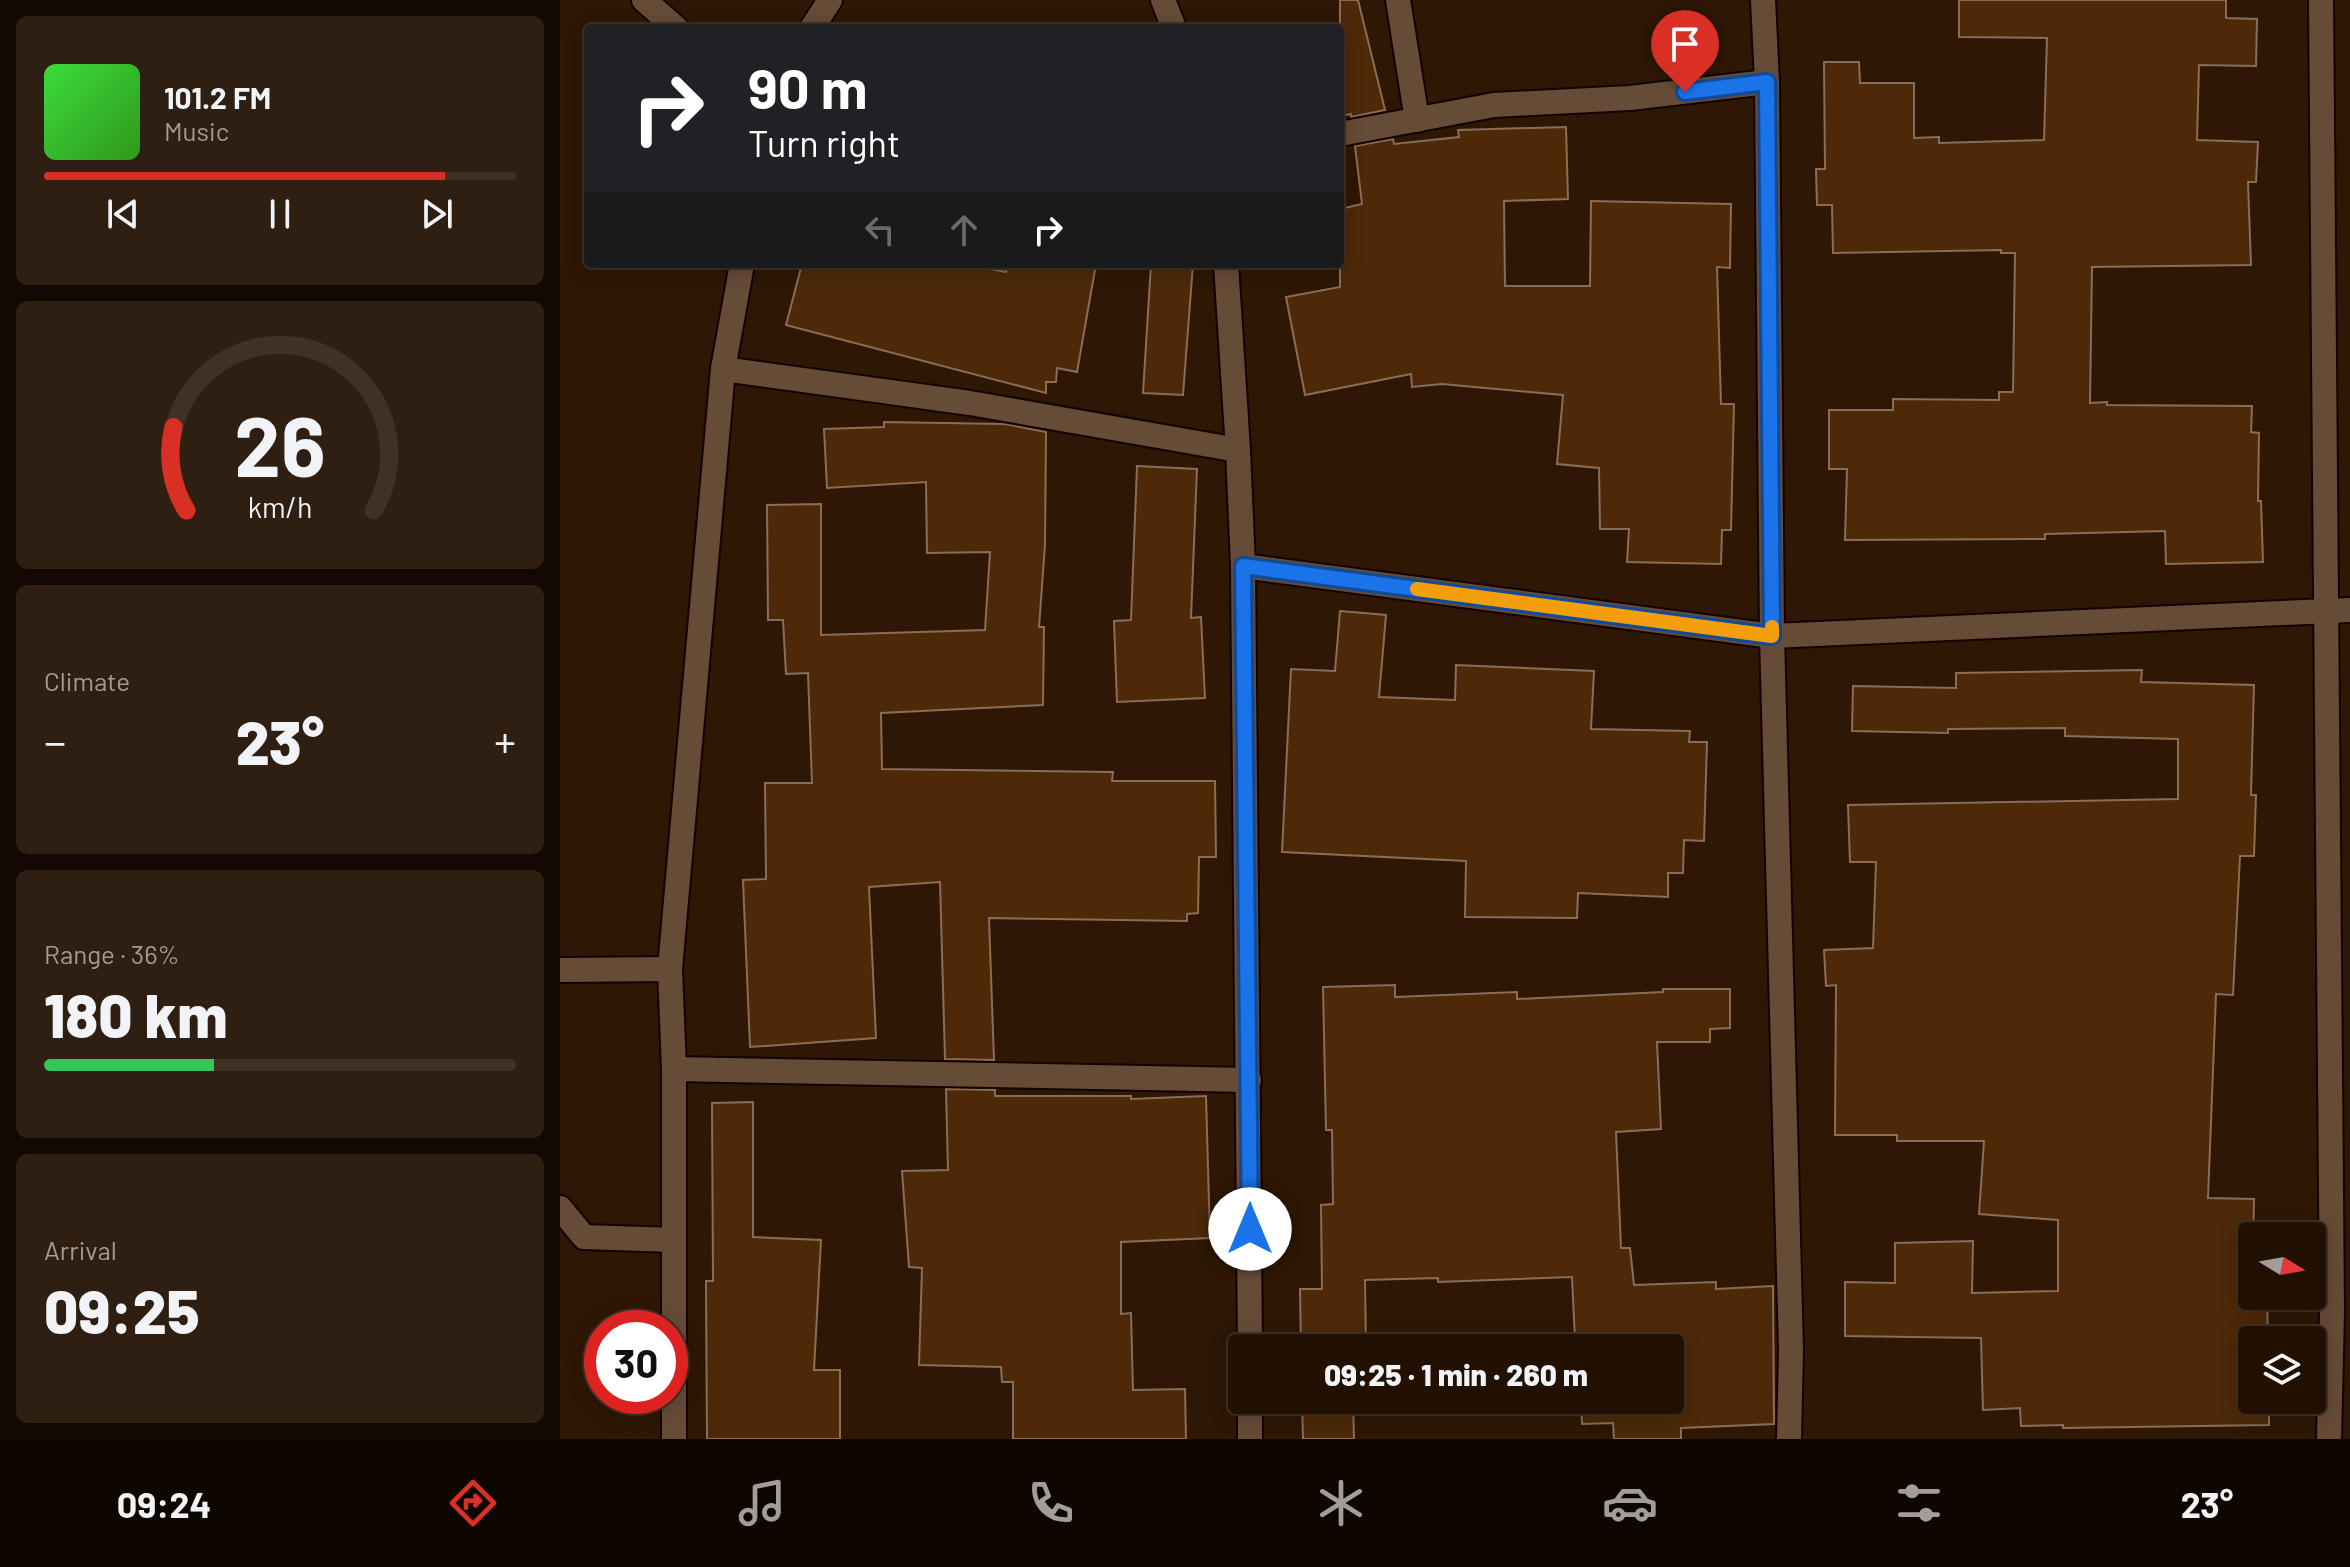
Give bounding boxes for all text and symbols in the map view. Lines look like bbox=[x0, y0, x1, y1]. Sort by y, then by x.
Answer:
pin bbox=[1651, 10, 1719, 92]
icon: arrive bbox=[1663, 22, 1707, 66]
text: 90 m bbox=[748, 53, 868, 120]
icon: right bbox=[616, 56, 720, 160]
text: 101.2 FM bbox=[164, 79, 271, 115]
text: Music bbox=[164, 115, 229, 146]
text: Turn right bbox=[748, 121, 900, 164]
icon: previous bbox=[101, 192, 145, 236]
icon: pause bbox=[258, 192, 302, 236]
icon: next bbox=[415, 192, 459, 236]
icon: left bbox=[858, 208, 902, 252]
icon: ahead bbox=[942, 208, 986, 252]
icon: right bbox=[1026, 208, 1070, 252]
text: 26 bbox=[234, 393, 326, 493]
text: km/h bbox=[248, 489, 312, 524]
text: Climate bbox=[44, 665, 130, 696]
text: 23° bbox=[236, 705, 324, 777]
text: − bbox=[44, 714, 66, 767]
text: + bbox=[494, 714, 516, 767]
text: Range · 36% bbox=[44, 938, 180, 969]
text: 180 km bbox=[44, 978, 228, 1050]
position arrow bbox=[1208, 1187, 1292, 1271]
north arrow bbox=[2238, 1222, 2326, 1310]
map controls bbox=[2238, 1222, 2326, 1414]
text: Arrival bbox=[44, 1234, 117, 1265]
text: 09:25 bbox=[44, 1274, 200, 1346]
speed limit sign: 30 bbox=[584, 1310, 688, 1414]
button: layers bbox=[2238, 1326, 2326, 1414]
text: 09:25 · 1 min · 260 m bbox=[1324, 1356, 1588, 1392]
icon: directions bbox=[445, 1475, 501, 1531]
icon: music bbox=[734, 1475, 790, 1531]
icon: phone bbox=[1023, 1475, 1079, 1531]
icon: climate bbox=[1313, 1475, 1369, 1531]
icon: car bbox=[1602, 1475, 1658, 1531]
icon: filters bbox=[1891, 1475, 1947, 1531]
text: 09:24 bbox=[117, 1482, 211, 1525]
text: 23° bbox=[2181, 1482, 2233, 1525]

